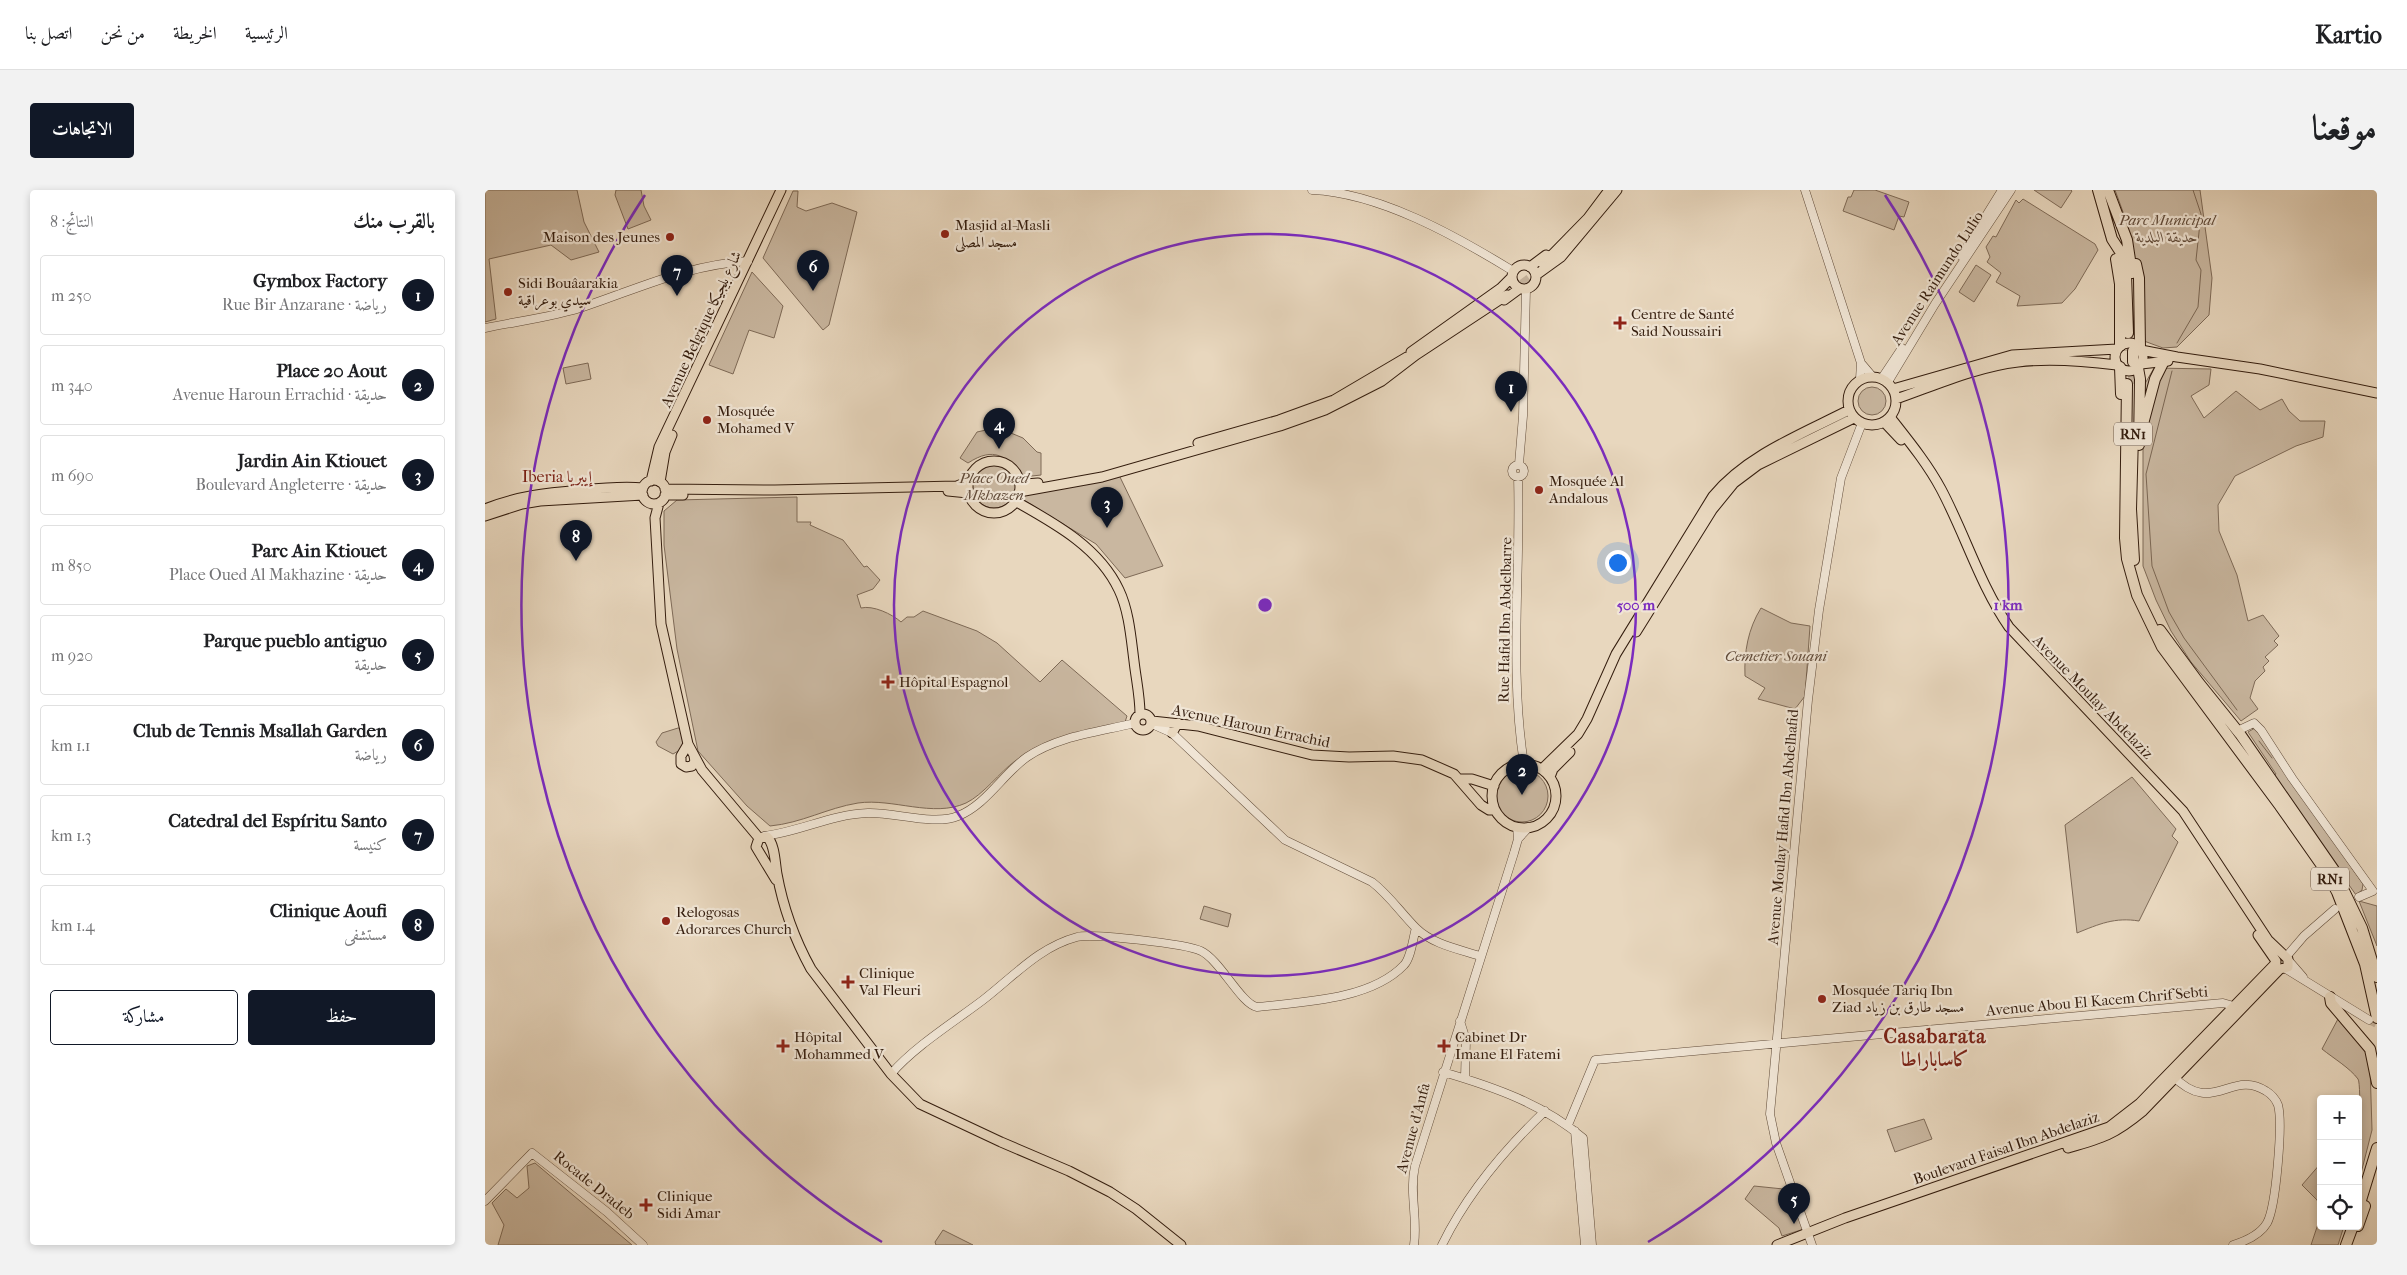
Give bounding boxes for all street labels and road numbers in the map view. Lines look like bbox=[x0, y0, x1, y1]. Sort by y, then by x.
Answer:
street label: Avenue Raimundo Lulio bbox=[1886, 207, 1987, 349]
street label: Avenue Belgique شارع بلجيكا bbox=[656, 248, 749, 413]
road number: RN1 bbox=[2114, 422, 2152, 445]
street label: Rue Hafid Ibn Abdelbarre bbox=[1495, 536, 1515, 703]
street label: Avenue Moulay Abdelaziz bbox=[2028, 631, 2157, 763]
street label: Avenue Haroun Errachid bbox=[1169, 700, 1332, 752]
street label: Avenue Moulay Hafid Ibn Abdelhafid bbox=[1764, 708, 1802, 947]
road number: RN1 bbox=[2311, 868, 2349, 891]
street label: Avenue Abou El Kacem Chrif Sebti bbox=[1984, 982, 2209, 1020]
street label: Avenue d'Anfa bbox=[1392, 1080, 1434, 1176]
street label: Boulevard Faisal Ibn Abdelaziz bbox=[1911, 1108, 2102, 1188]
street label: Rocade Dradeb bbox=[550, 1147, 638, 1223]

